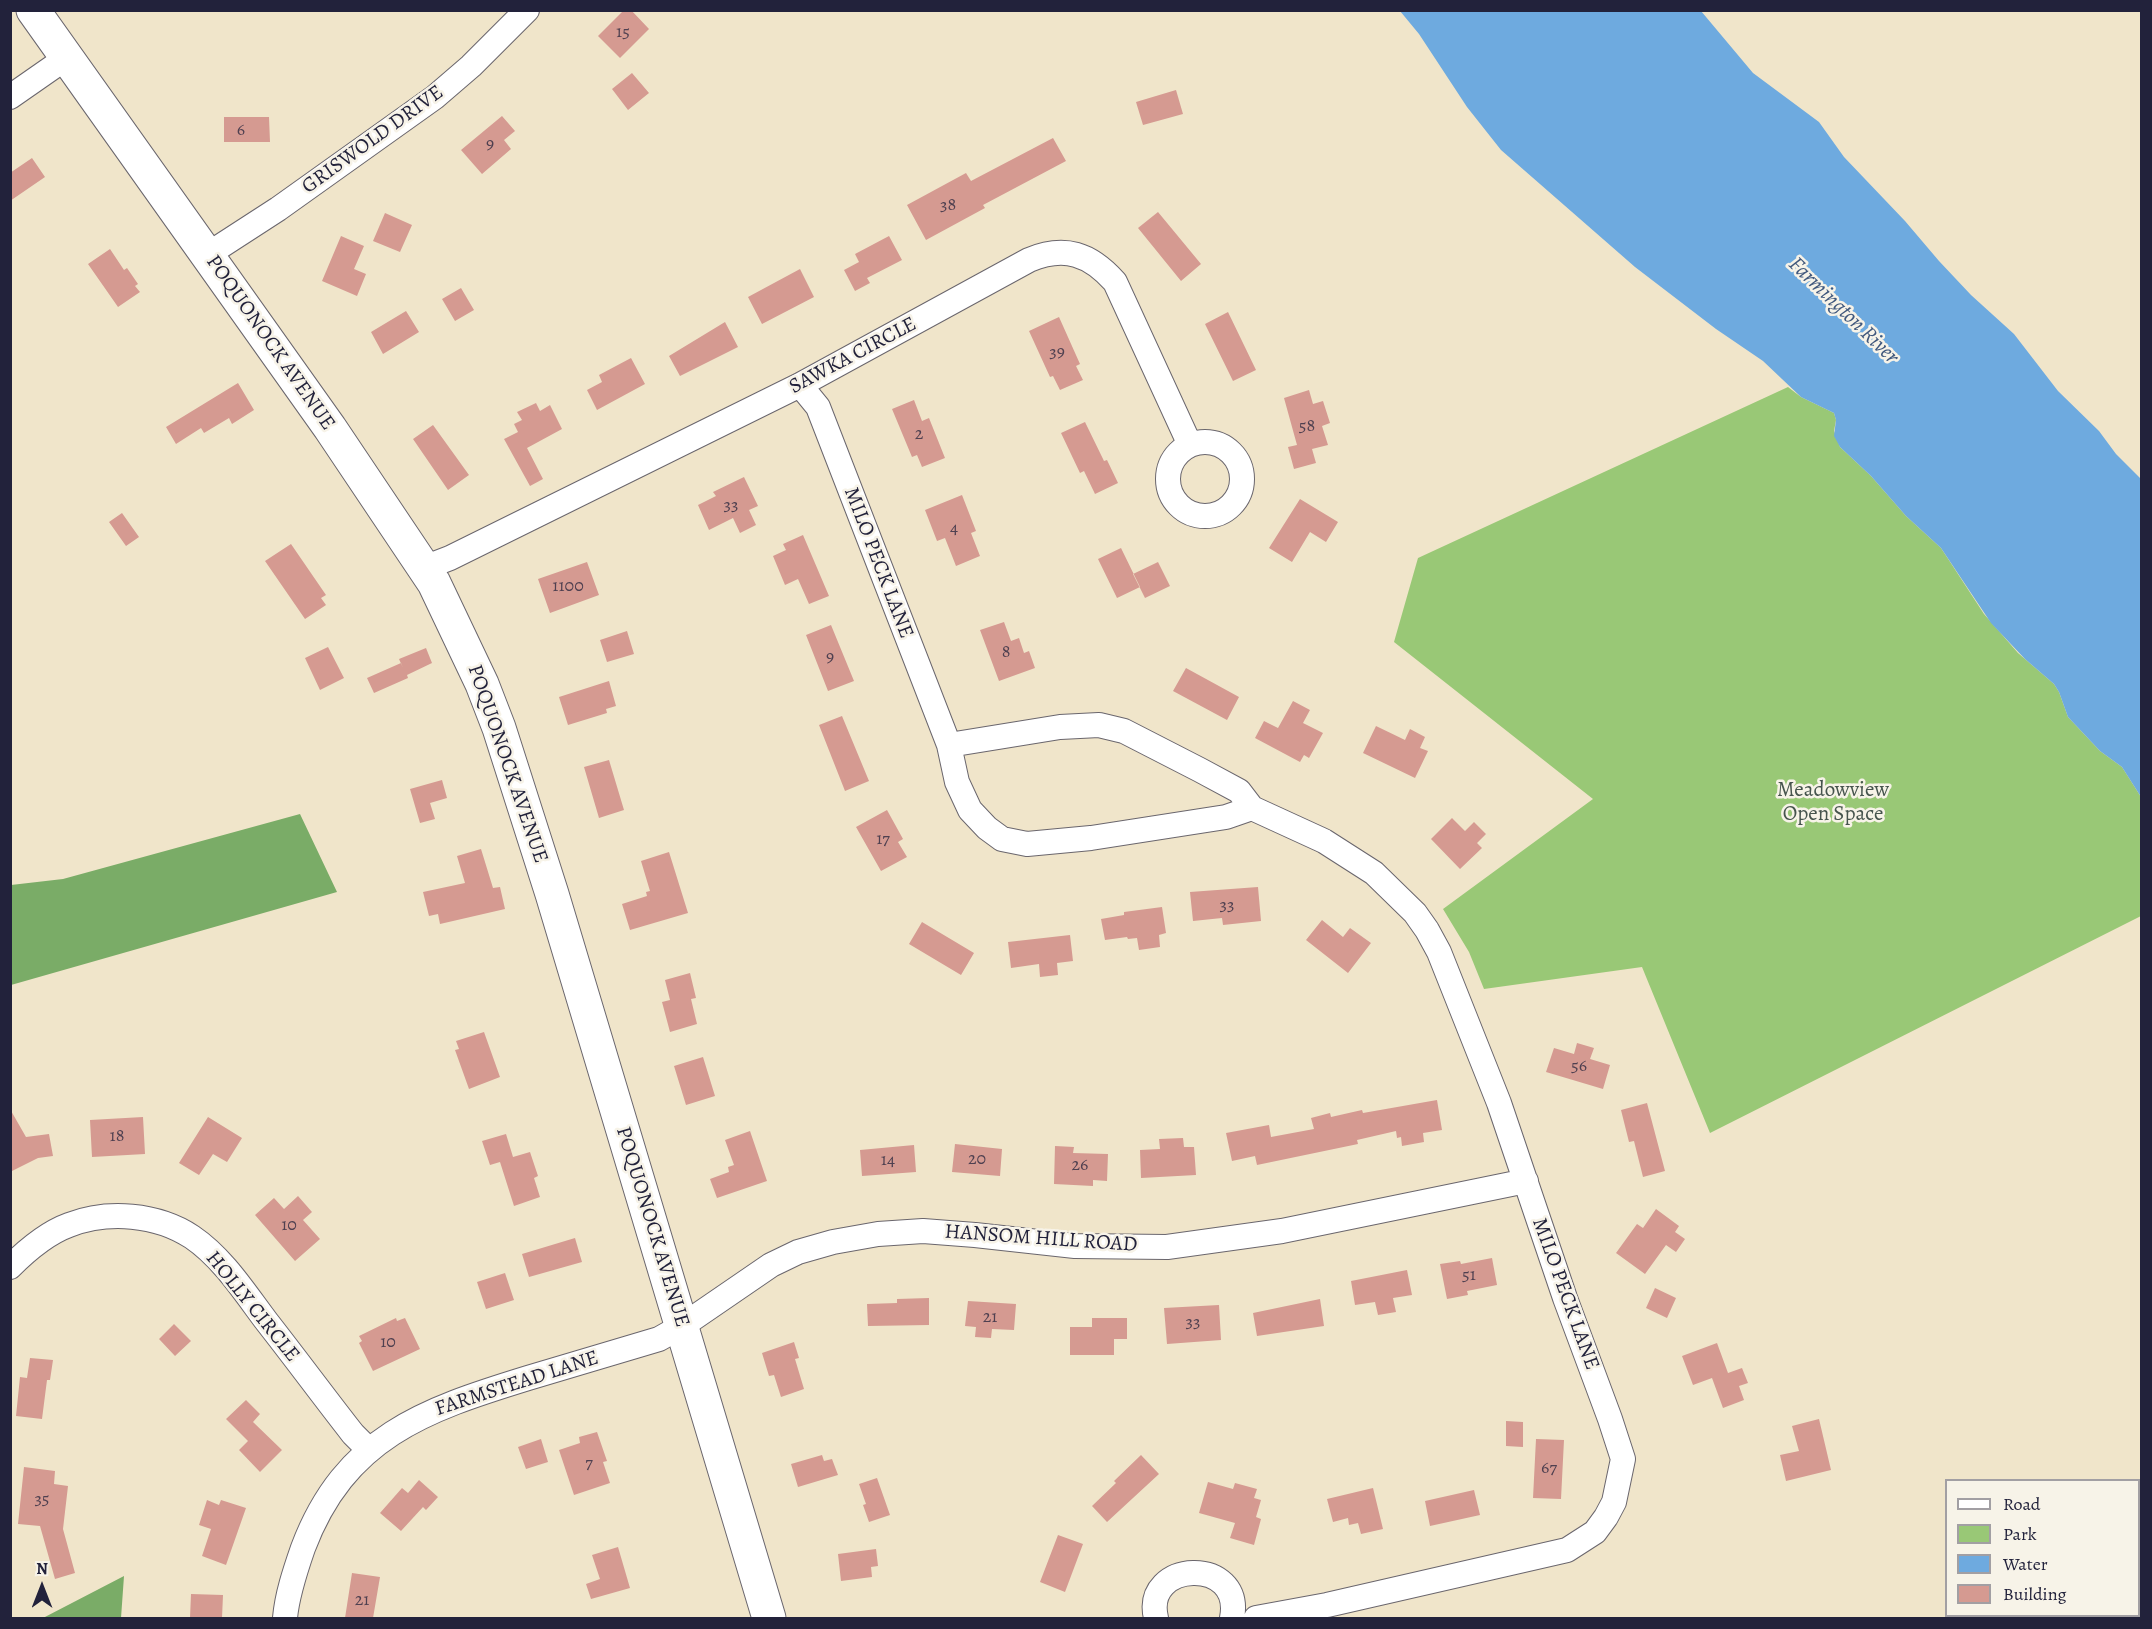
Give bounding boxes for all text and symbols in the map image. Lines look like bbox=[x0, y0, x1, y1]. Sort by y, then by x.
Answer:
house number: 15 bbox=[616, 22, 630, 44]
street label: GRISWOLD DRIVE bbox=[297, 80, 449, 200]
house number: 6 bbox=[237, 120, 245, 142]
house number: 9 bbox=[486, 134, 494, 156]
house number: 38 bbox=[940, 195, 956, 217]
street label: POQUONOCK AVENUE bbox=[200, 251, 340, 435]
water label: Farmington River bbox=[1782, 252, 1904, 370]
street label: SAWKA CIRCLE bbox=[785, 312, 921, 400]
house number: 39 bbox=[1049, 342, 1065, 364]
house number: 58 bbox=[1299, 416, 1315, 438]
house number: 2 bbox=[915, 424, 923, 446]
street label: MILO PECK LANE bbox=[838, 484, 918, 642]
house number: 33 bbox=[724, 495, 738, 517]
house number: 4 bbox=[950, 518, 958, 540]
house number: 1100 bbox=[552, 576, 584, 598]
house number: 8 bbox=[1002, 642, 1010, 664]
house number: 9 bbox=[826, 647, 834, 669]
street label: POQUONOCK AVENUE bbox=[461, 662, 553, 866]
park label: Meadowview Open Space bbox=[1777, 778, 1889, 828]
house number: 17 bbox=[876, 829, 890, 851]
house number: 33 bbox=[1220, 895, 1234, 917]
house number: 56 bbox=[1571, 1056, 1587, 1078]
street label: POQUONOCK AVENUE bbox=[610, 1124, 694, 1330]
house number: 18 bbox=[110, 1126, 124, 1148]
house number: 20 bbox=[968, 1149, 986, 1171]
house number: 14 bbox=[881, 1150, 895, 1172]
house number: 26 bbox=[1072, 1155, 1088, 1177]
house number: 10 bbox=[281, 1215, 297, 1237]
street label: MILO PECK LANE bbox=[1526, 1215, 1604, 1373]
street label: HANSOM HILL ROAD bbox=[944, 1220, 1138, 1258]
street label: HOLLY CIRCLE bbox=[200, 1247, 304, 1367]
house number: 51 bbox=[1462, 1265, 1476, 1287]
house number: 21 bbox=[983, 1307, 997, 1329]
house number: 33 bbox=[1186, 1312, 1200, 1334]
house number: 10 bbox=[380, 1332, 396, 1354]
street label: FARMSTEAD LANE bbox=[432, 1346, 602, 1422]
house number: 7 bbox=[585, 1453, 593, 1475]
house number: 67 bbox=[1541, 1458, 1557, 1480]
legend bbox=[1945, 1479, 2140, 1617]
house number: 35 bbox=[34, 1489, 50, 1511]
text: Road bbox=[2003, 1492, 2040, 1516]
text: Park bbox=[2003, 1522, 2037, 1546]
text: Water bbox=[2003, 1552, 2048, 1576]
north arrow bbox=[12, 1557, 72, 1617]
text: N bbox=[36, 1558, 48, 1580]
text: Building bbox=[2003, 1582, 2067, 1606]
house number: 21 bbox=[355, 1590, 369, 1612]

